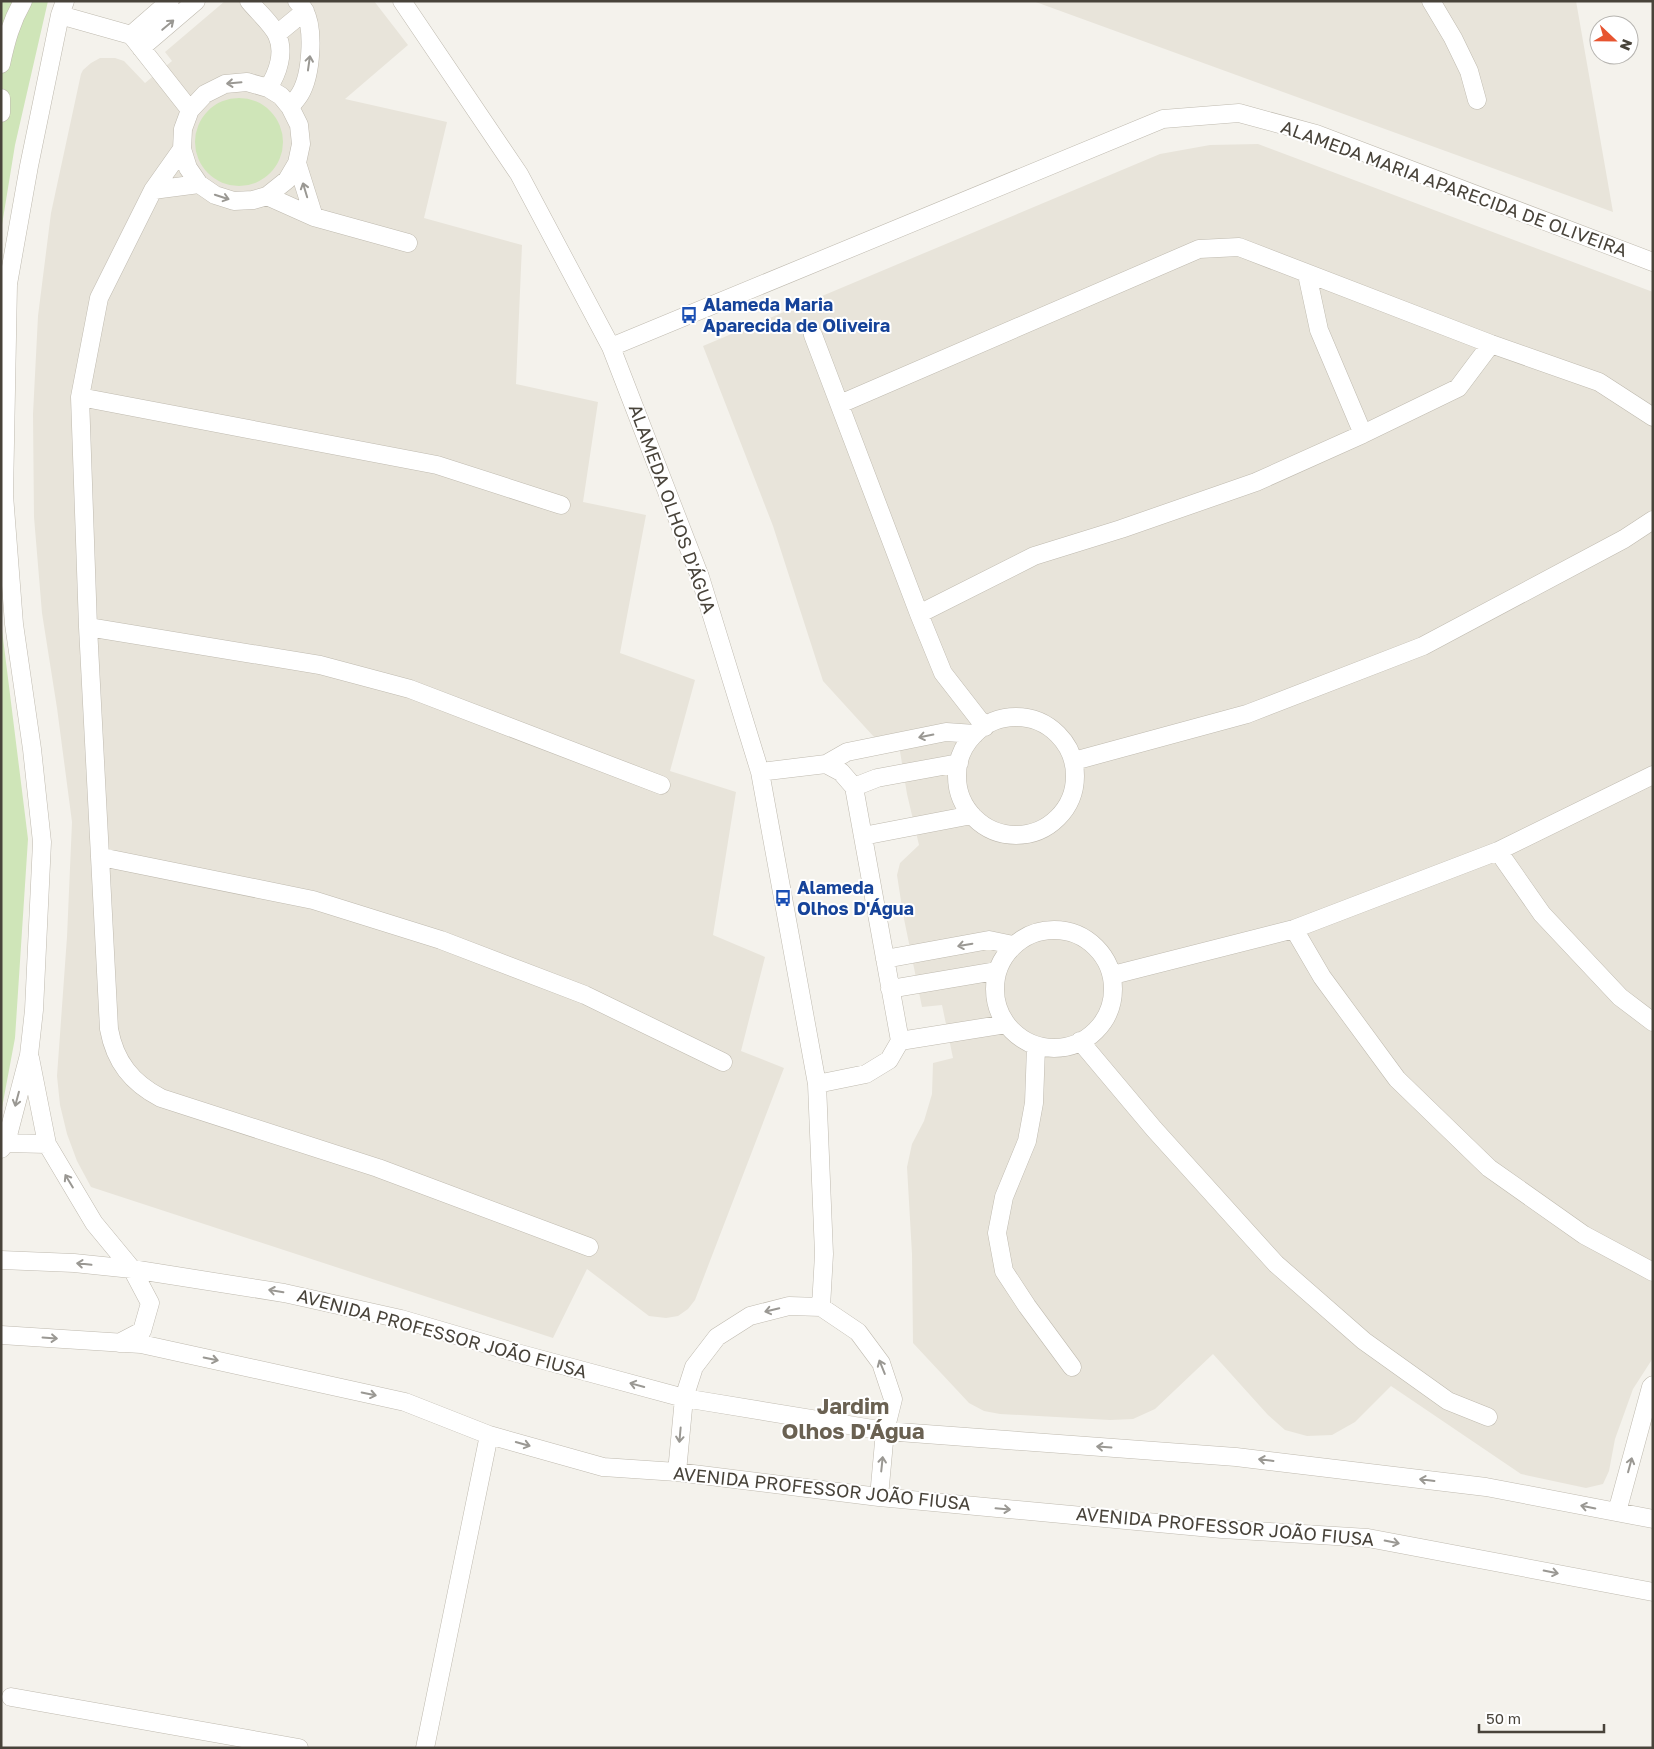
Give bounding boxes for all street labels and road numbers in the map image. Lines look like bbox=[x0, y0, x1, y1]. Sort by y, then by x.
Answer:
street label: ALAMEDA MARIA APARECIDA DE OLIVEIRA bbox=[1278, 115, 1630, 261]
street label: ALAMEDA OLHOS D'ÁGUA bbox=[625, 401, 721, 616]
street label: AVENIDA PROFESSOR JOÃO FIUSA bbox=[295, 1284, 590, 1382]
street label: AVENIDA PROFESSOR JOÃO FIUSA bbox=[672, 1461, 972, 1515]
street label: AVENIDA PROFESSOR JOÃO FIUSA bbox=[1075, 1502, 1375, 1550]

